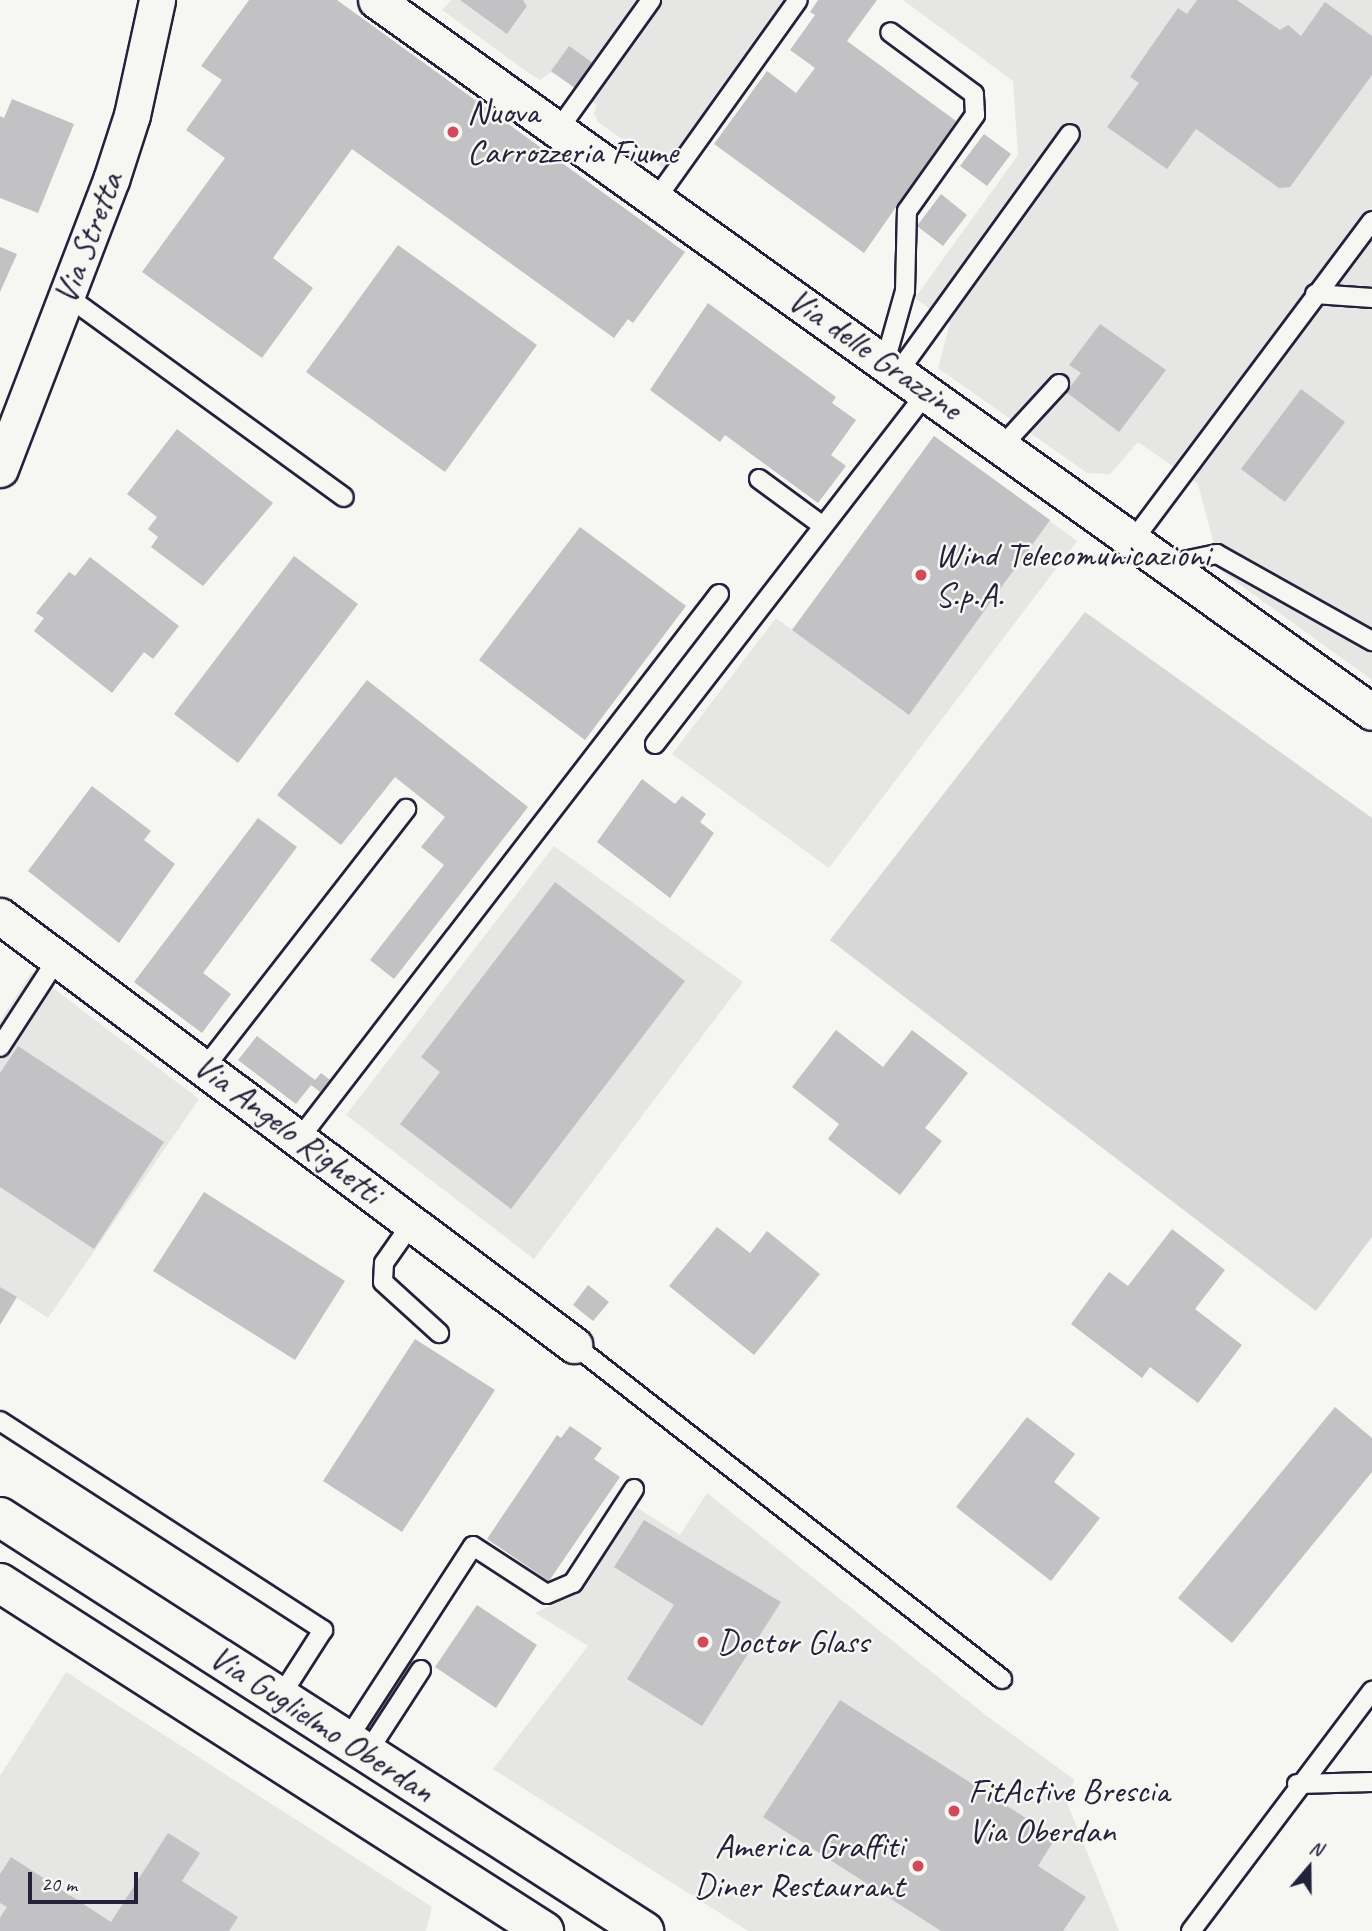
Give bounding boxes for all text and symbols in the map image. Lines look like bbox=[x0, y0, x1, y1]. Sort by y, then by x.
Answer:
place label: Nuova Carrozzeria Fiume bbox=[467, 91, 678, 173]
marker: Nuova Carrozzeria Fiume bbox=[445, 124, 461, 140]
street label: Via Stretta bbox=[44, 167, 132, 309]
street label: Via delle Grazzine bbox=[780, 278, 970, 430]
place label: Wind Telecomunicazioni S.p.A. bbox=[935, 534, 1206, 616]
marker: Wind Telecomunicazioni S.p.A. bbox=[913, 567, 929, 583]
street label: Via Angelo Righetti bbox=[186, 1045, 390, 1213]
place label: Doctor Glass bbox=[717, 1621, 870, 1663]
marker: Doctor Glass bbox=[695, 1634, 711, 1650]
street label: Via Guglielmo Oberdan bbox=[202, 1636, 442, 1812]
place label: FitActive Brescia Via Oberdan bbox=[968, 1770, 1170, 1852]
marker: FitActive Brescia Via Oberdan bbox=[946, 1803, 962, 1819]
place label: America Graffiti Diner Restaurant bbox=[693, 1825, 904, 1907]
north arrow bbox=[1274, 1833, 1344, 1903]
text: N bbox=[1307, 1835, 1326, 1862]
scale bar bbox=[32, 1857, 142, 1901]
marker: America Graffiti Diner Restaurant bbox=[910, 1858, 926, 1874]
text: 20 m bbox=[41, 1871, 77, 1897]

